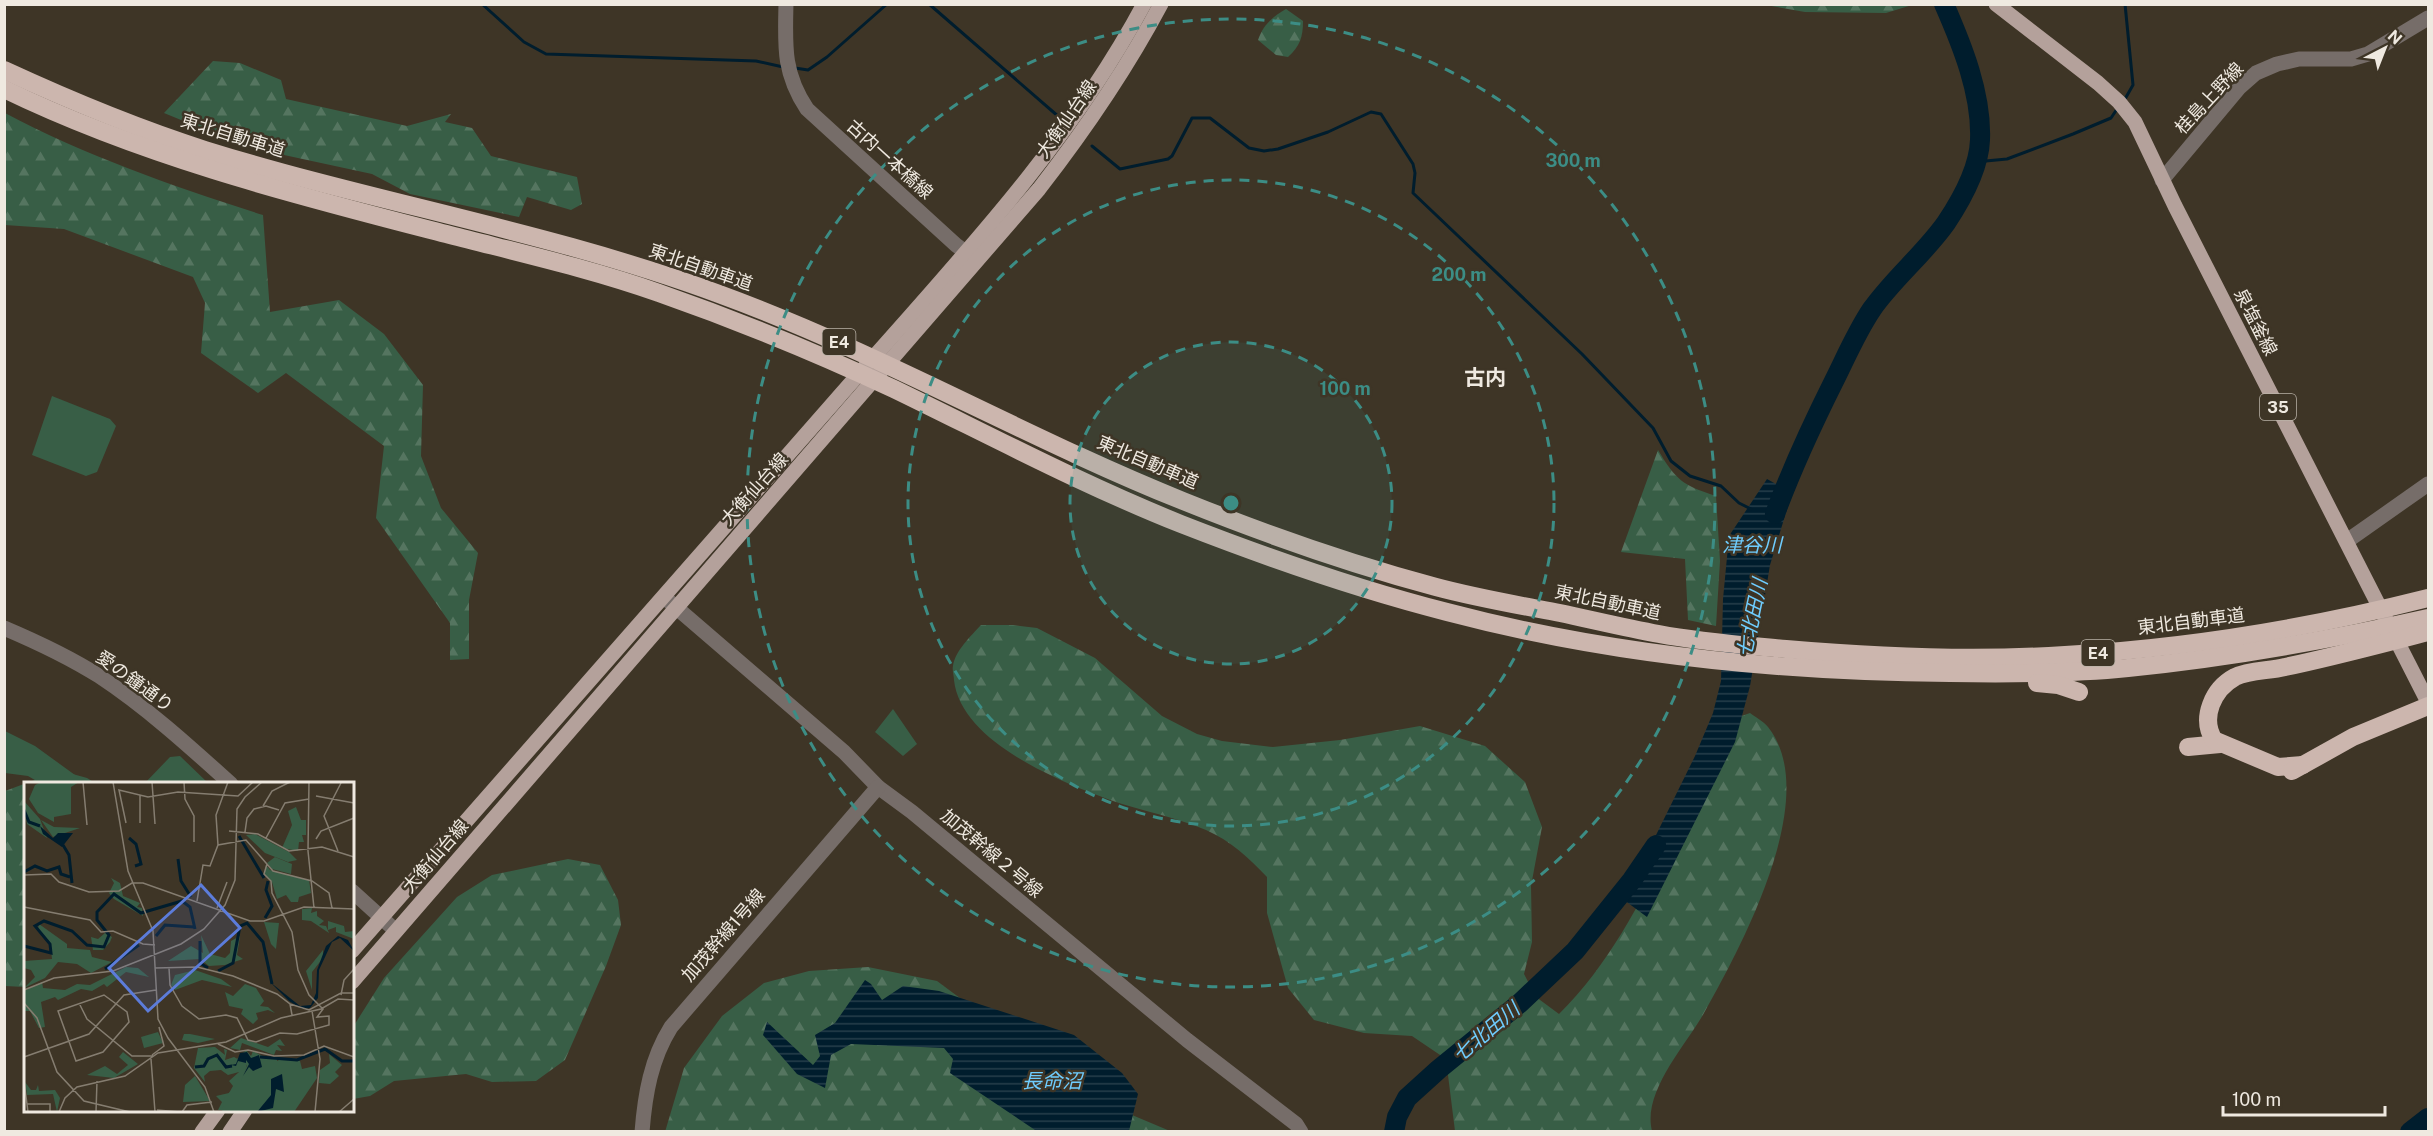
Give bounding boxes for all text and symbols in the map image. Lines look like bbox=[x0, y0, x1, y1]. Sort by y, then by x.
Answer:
north arrow bbox=[2355, 18, 2415, 78]
text: N bbox=[2384, 26, 2406, 48]
street label: 桂島上野線 bbox=[2171, 58, 2247, 138]
street label: 大衡仙台線 bbox=[1032, 76, 1100, 162]
street label: 東北自動車道 bbox=[178, 109, 288, 161]
street label: 古内一本橋線 bbox=[843, 115, 937, 203]
text: 300 m bbox=[1545, 150, 1601, 171]
street label: 東北自動車道 bbox=[647, 239, 755, 295]
text: 200 m bbox=[1432, 264, 1486, 285]
street label: 泉塩釜線 bbox=[2230, 285, 2282, 359]
road number: E4 bbox=[822, 329, 856, 355]
district label: 古内 bbox=[1464, 365, 1506, 390]
text: 100 m bbox=[1319, 378, 1371, 399]
road number: 35 bbox=[2260, 394, 2296, 420]
street label: 東北自動車道 bbox=[1094, 431, 1202, 493]
street label: 大衡仙台線 bbox=[716, 449, 792, 529]
centre of rings bbox=[1221, 493, 1241, 513]
water label: 津谷川 bbox=[1722, 533, 1784, 557]
water label: 七北田川 bbox=[1732, 574, 1772, 660]
street label: 東北自動車道 bbox=[1553, 581, 1663, 623]
street label: 東北自動車道 bbox=[2136, 604, 2246, 638]
road number: E4 bbox=[2082, 640, 2114, 666]
street label: 愛の鐘通り bbox=[92, 646, 178, 716]
inset map bbox=[24, 782, 354, 1112]
street label: 加茂幹線２号線 bbox=[937, 804, 1047, 902]
street label: 大衡仙台線 bbox=[398, 815, 472, 897]
street label: 加茂幹線1号線 bbox=[677, 885, 769, 985]
water label: 七北田川 bbox=[1448, 996, 1526, 1067]
water label: 長命沼 bbox=[1022, 1069, 1085, 1093]
scale bar bbox=[2223, 1079, 2385, 1117]
text: 100 m bbox=[2232, 1089, 2281, 1110]

